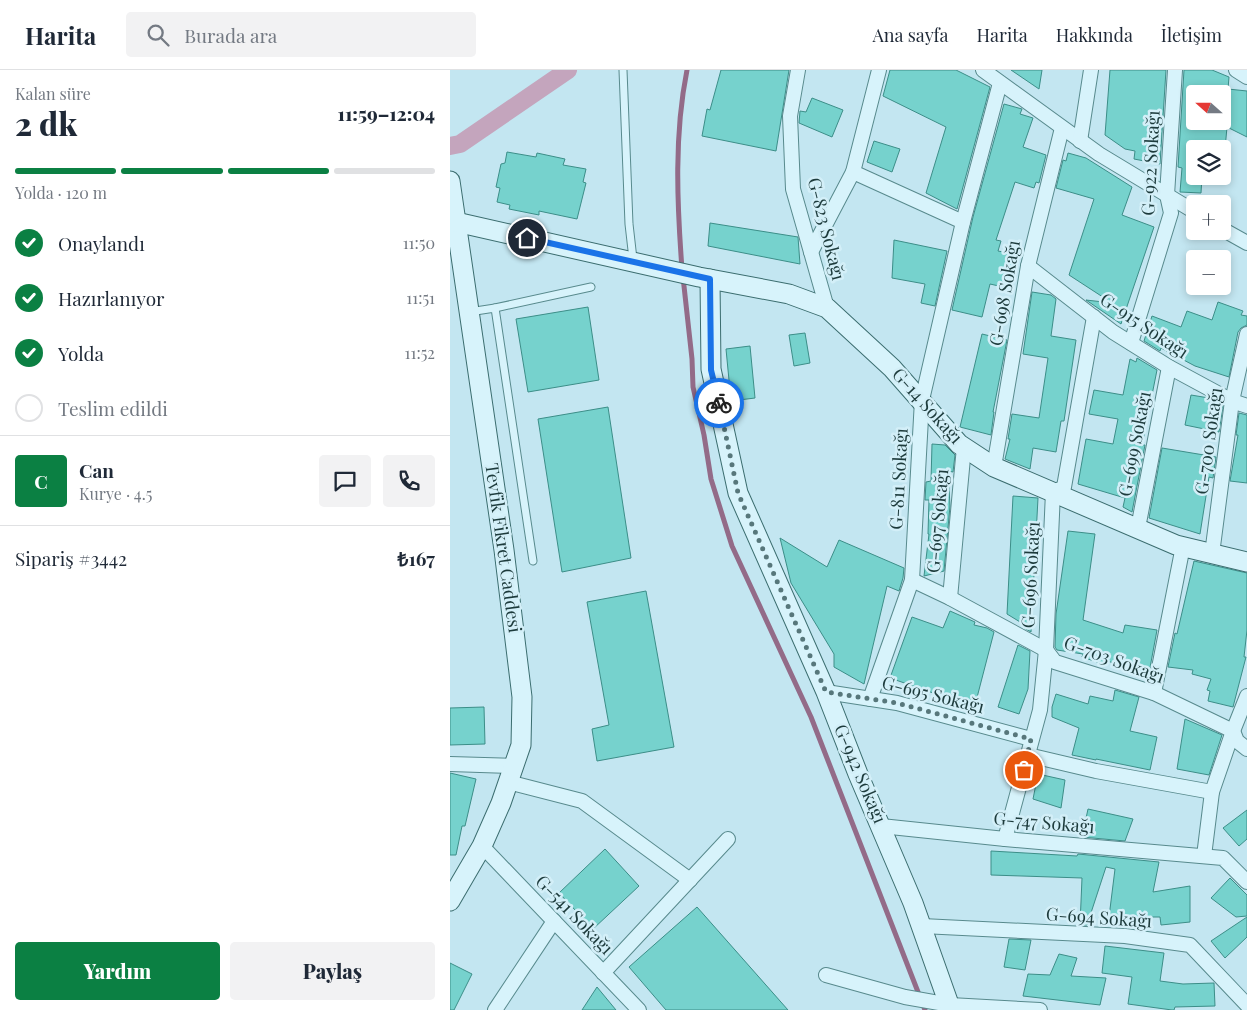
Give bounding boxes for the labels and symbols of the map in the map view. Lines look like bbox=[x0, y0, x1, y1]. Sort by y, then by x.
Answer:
north arrow bbox=[1186, 85, 1231, 130]
street label: G-922 Sokağı bbox=[1135, 110, 1165, 216]
street label: G-823 Sokağı bbox=[803, 175, 851, 283]
pin bbox=[506, 217, 548, 259]
street label: G-698 Sokağı bbox=[983, 238, 1025, 348]
street label: G-915 Sokağı bbox=[1096, 287, 1193, 364]
street label: G-14 Sokağı bbox=[887, 362, 968, 448]
courier bbox=[694, 378, 744, 428]
street label: G-700 Sokağı bbox=[1189, 386, 1227, 496]
street label: G-699 Sokağı bbox=[1112, 389, 1156, 498]
street label: G-811 Sokağı bbox=[883, 428, 913, 530]
street label: Tevfik Fikret Caddesi bbox=[480, 462, 528, 634]
street label: G-697 Sokağı bbox=[920, 468, 954, 574]
street label: G-696 Sokağı bbox=[1015, 521, 1045, 629]
street label: G-703 Sokağı bbox=[1061, 630, 1168, 688]
street label: G-695 Sokağı bbox=[880, 670, 987, 718]
street label: G-942 Sokağı bbox=[829, 720, 893, 827]
pin bbox=[1003, 749, 1045, 791]
street label: G-747 Sokağı bbox=[993, 806, 1096, 838]
street label: G-541 Sokağı bbox=[531, 869, 619, 959]
street label: G-694 Sokağı bbox=[1045, 901, 1153, 933]

